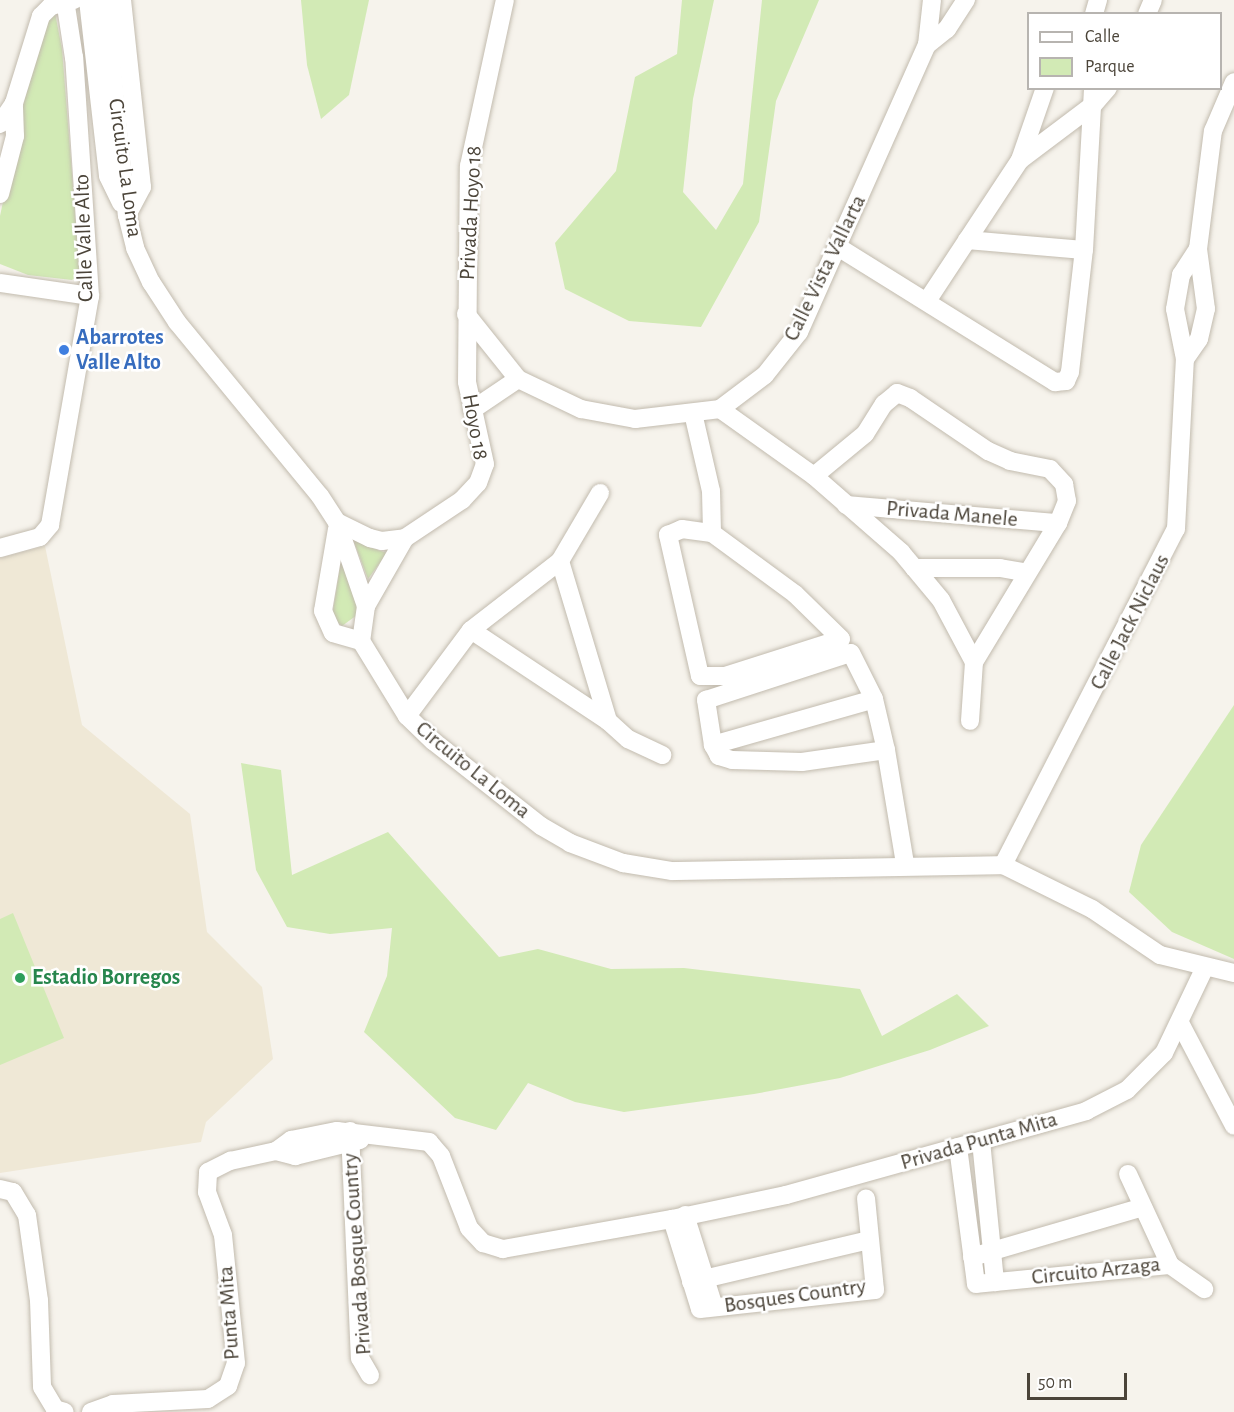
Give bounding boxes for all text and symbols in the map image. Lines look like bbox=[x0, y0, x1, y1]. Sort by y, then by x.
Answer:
legend bbox=[1027, 12, 1222, 90]
text: Calle bbox=[1085, 28, 1120, 46]
text: Parque bbox=[1085, 58, 1134, 76]
street label: Circuito La Loma bbox=[102, 97, 148, 239]
street label: Privada Hoyo 18 bbox=[454, 145, 488, 281]
street label: Calle Valle Alto bbox=[69, 174, 99, 302]
street label: Calle Vista Vallarta bbox=[778, 191, 872, 345]
place label: Abarrotes Valle Alto bbox=[76, 324, 164, 376]
marker: Abarrotes Valle Alto bbox=[57, 343, 71, 357]
street label: Hoyo 18 bbox=[456, 392, 494, 462]
street label: Privada Manele bbox=[885, 495, 1019, 533]
street label: Calle Jack Niclaus bbox=[1084, 550, 1176, 694]
street label: Circuito La Loma bbox=[410, 716, 536, 824]
place label: Estadio Borregos bbox=[32, 965, 180, 991]
marker: Estadio Borregos bbox=[13, 971, 27, 985]
street label: Privada Punta Mita bbox=[898, 1106, 1060, 1176]
street label: Privada Bosque Country bbox=[337, 1152, 377, 1356]
street label: Circuito Arzaga bbox=[1030, 1251, 1162, 1291]
street label: Punta Mita bbox=[213, 1265, 245, 1361]
street label: Bosques Country bbox=[722, 1273, 868, 1319]
scale bar bbox=[1030, 1361, 1130, 1399]
text: 50 m bbox=[1038, 1374, 1072, 1392]

